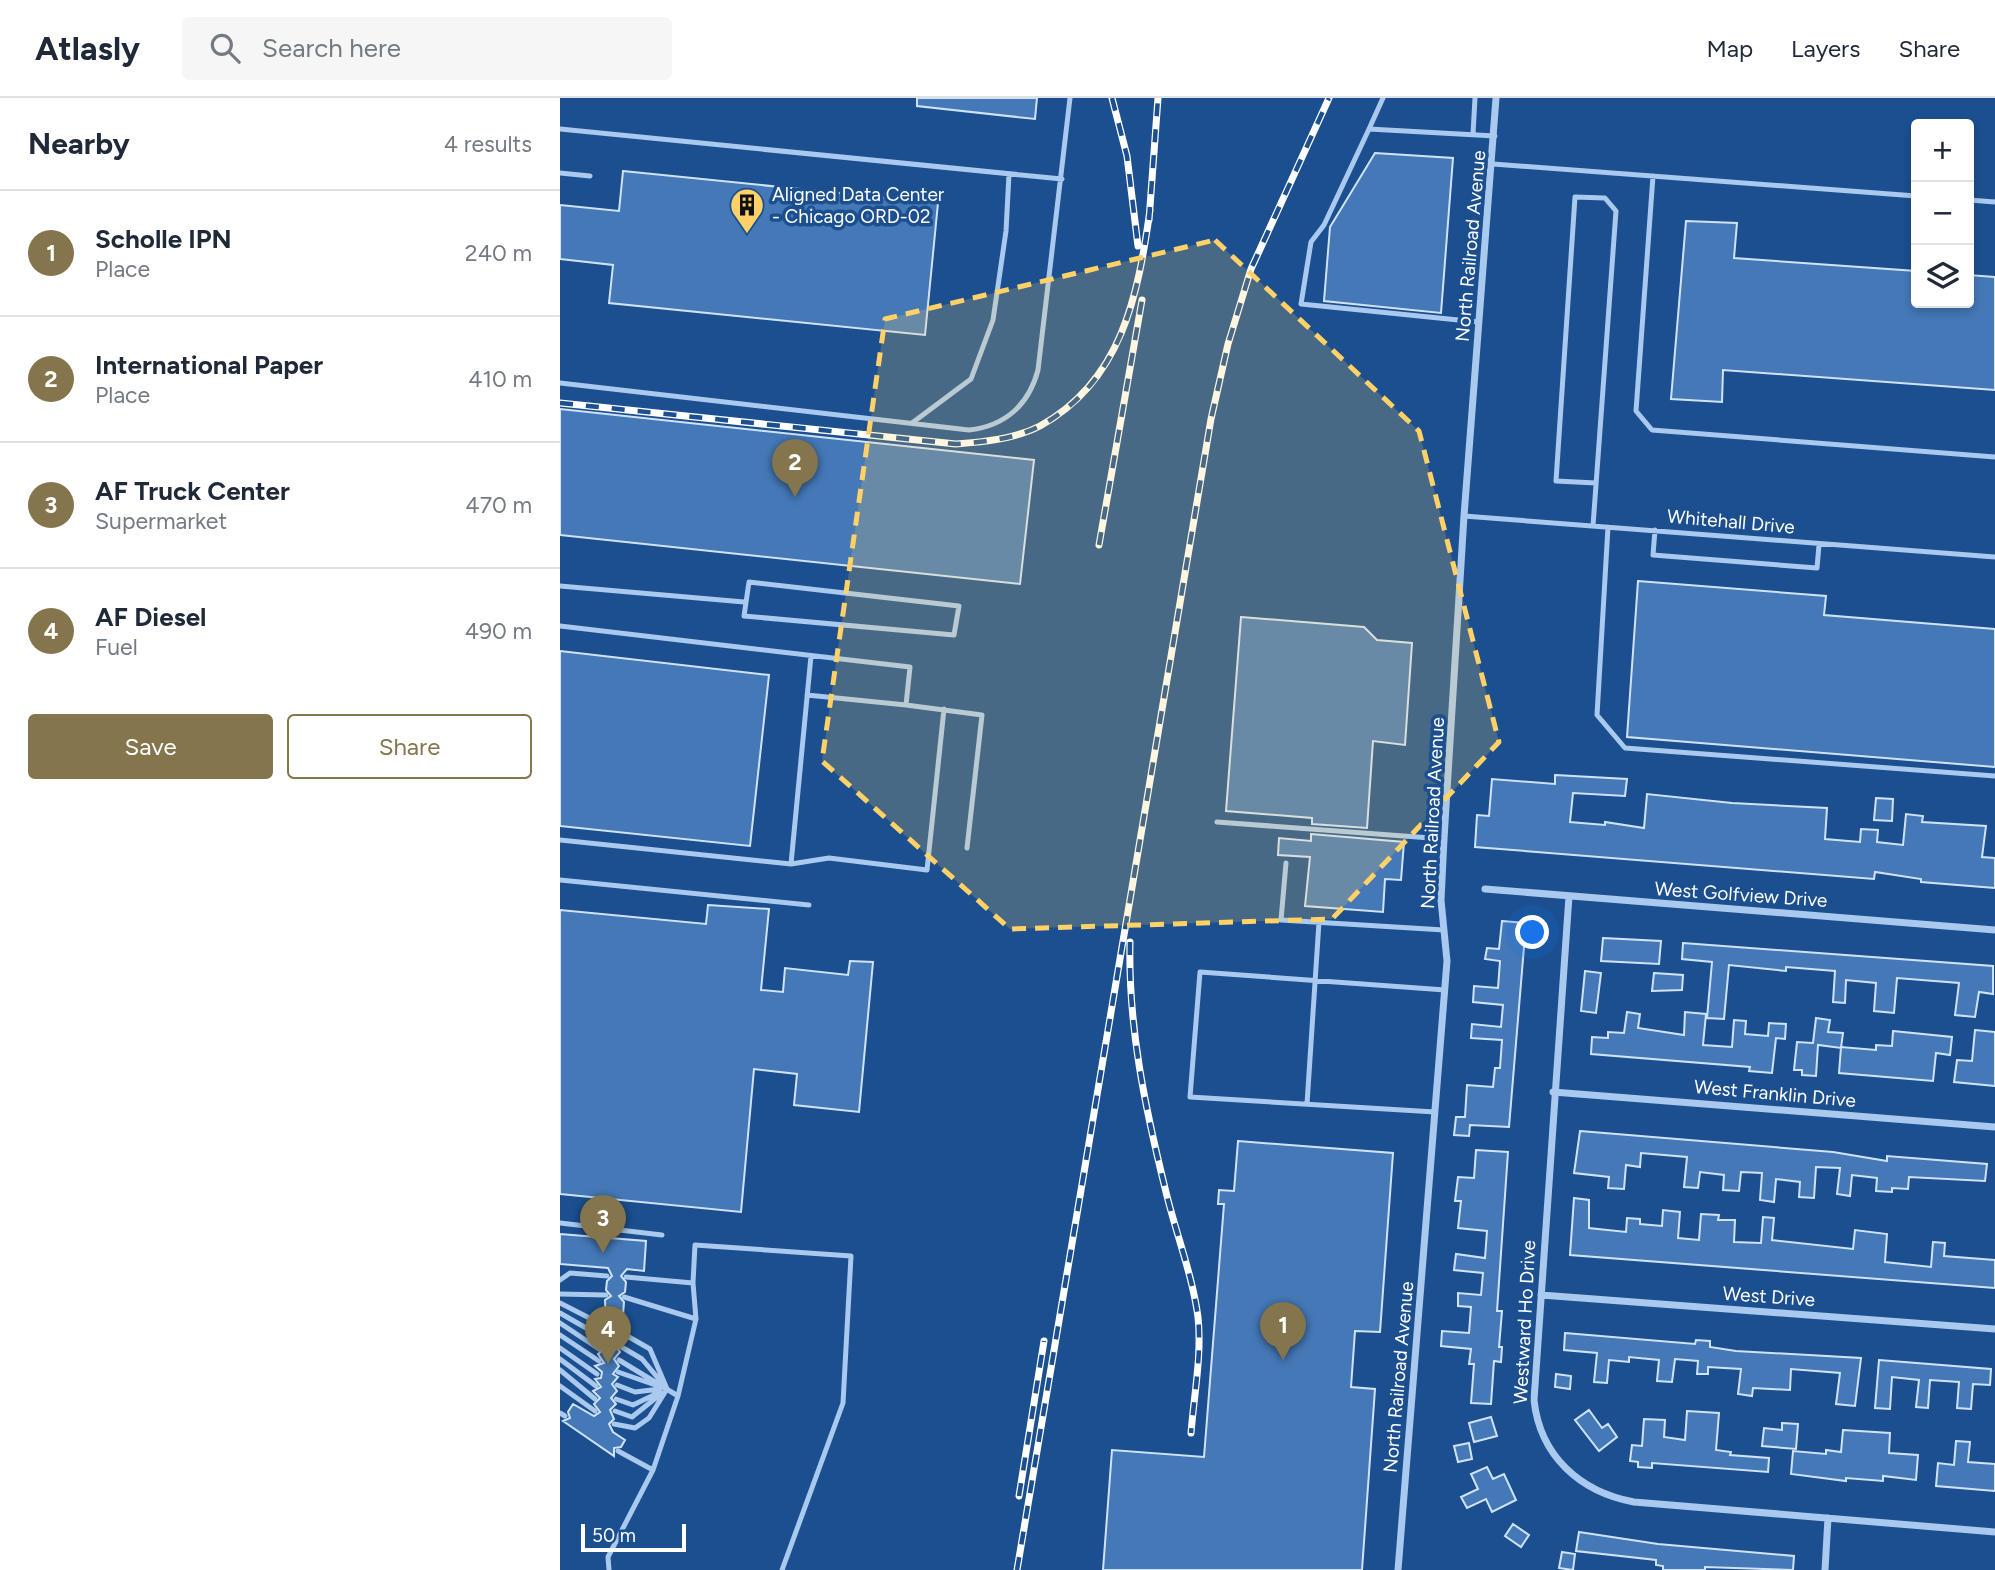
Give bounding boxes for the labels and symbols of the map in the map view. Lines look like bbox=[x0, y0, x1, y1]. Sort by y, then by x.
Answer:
street label: North Railroad Avenue bbox=[1451, 149, 1490, 343]
place label: Aligned Data Center - Chicago ORD-02 bbox=[772, 183, 945, 228]
building icon: Aligned Data Center - Chicago ORD-02 bbox=[728, 186, 766, 235]
pin: 2 bbox=[772, 439, 818, 497]
street label: Whitehall Drive bbox=[1666, 504, 1796, 539]
street label: North Railroad Avenue bbox=[1416, 717, 1449, 910]
street label: West Golfview Drive bbox=[1654, 877, 1828, 912]
your location bbox=[1515, 915, 1549, 949]
street label: West Franklin Drive bbox=[1693, 1075, 1857, 1112]
pin: 3 bbox=[580, 1195, 626, 1253]
street label: Westward Ho Drive bbox=[1509, 1239, 1540, 1405]
street label: North Railroad Avenue bbox=[1379, 1280, 1418, 1474]
street label: West Drive bbox=[1722, 1282, 1816, 1311]
pin: 1 bbox=[1260, 1302, 1306, 1360]
pin: 4 bbox=[585, 1306, 631, 1364]
scale bar bbox=[581, 1521, 686, 1553]

